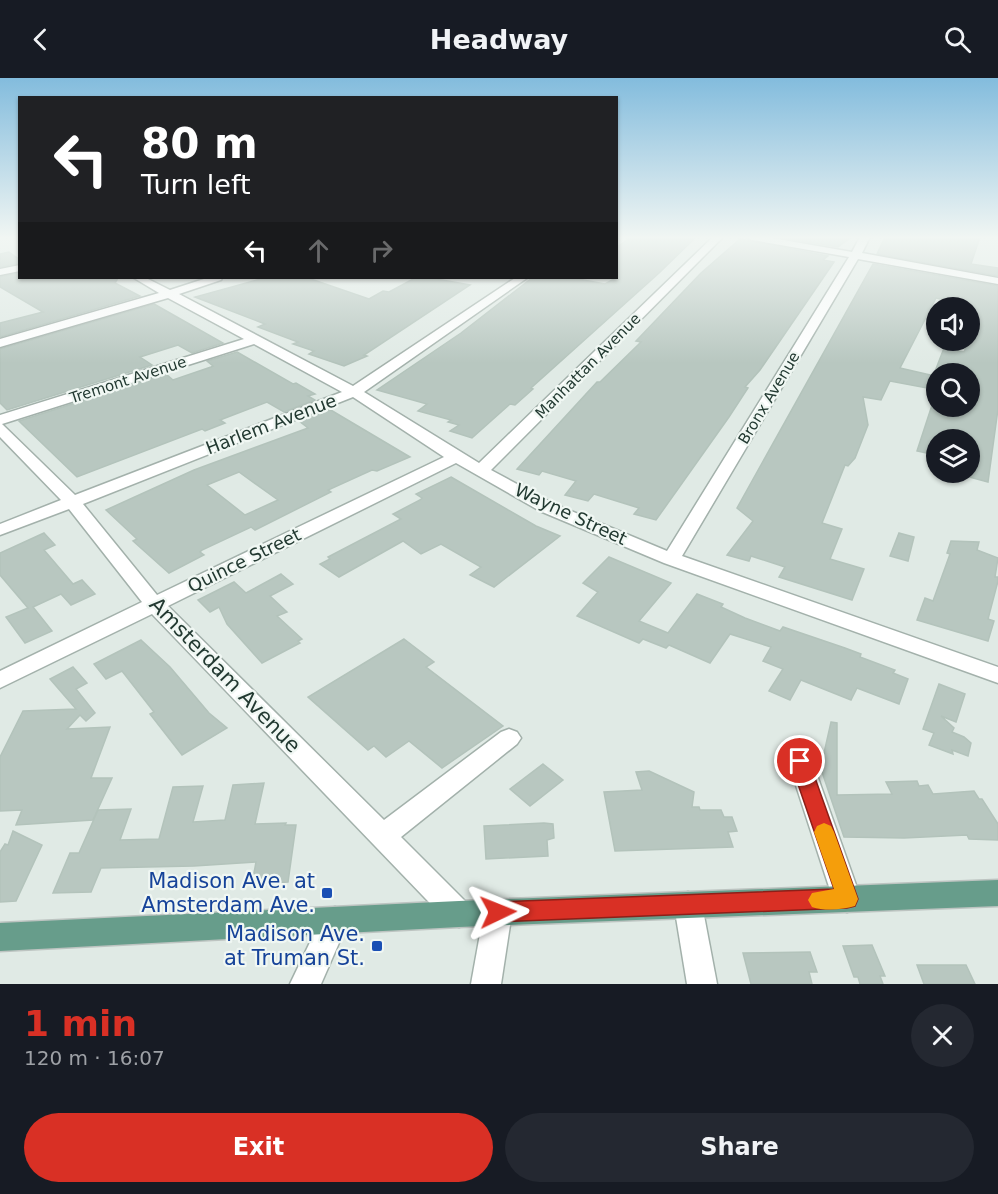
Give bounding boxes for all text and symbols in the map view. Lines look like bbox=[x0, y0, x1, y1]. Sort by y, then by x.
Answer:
icon: back bbox=[24, 23, 57, 56]
icon: search bbox=[941, 23, 974, 56]
text: Headway bbox=[430, 24, 568, 55]
text: 80 m bbox=[141, 119, 258, 168]
icon: left bbox=[42, 120, 120, 198]
text: Turn left bbox=[141, 169, 251, 200]
icon: left bbox=[239, 234, 272, 267]
icon: ahead bbox=[302, 234, 335, 267]
icon: right bbox=[365, 234, 398, 267]
map controls bbox=[926, 297, 980, 483]
button: sound bbox=[926, 297, 980, 351]
street label: Manhattan Avenue bbox=[532, 310, 644, 422]
street label: Bronx Avenue bbox=[734, 349, 804, 447]
street label: Tremont Avenue bbox=[66, 353, 189, 408]
button: search bbox=[926, 363, 980, 417]
street label: Harlem Avenue bbox=[203, 389, 339, 459]
button: layers bbox=[926, 429, 980, 483]
street label: Wayne Street bbox=[512, 479, 630, 549]
street label: Quince Street bbox=[184, 524, 304, 596]
street label: Amsterdam Avenue bbox=[145, 592, 305, 758]
pin bbox=[774, 735, 825, 786]
icon: arrive bbox=[783, 744, 816, 777]
place label: Madison Ave. at Amsterdam Ave. bbox=[141, 869, 315, 917]
position arrow bbox=[466, 880, 530, 944]
marker: Madison Ave. at Amsterdam Ave. bbox=[320, 886, 334, 900]
place label: Madison Ave. at Truman St. bbox=[224, 922, 365, 970]
marker: Madison Ave. at Truman St. bbox=[370, 939, 384, 953]
text: 1 min bbox=[24, 1003, 137, 1044]
button: close bbox=[911, 1004, 974, 1067]
text: 120 m · 16:07 bbox=[24, 1046, 165, 1070]
button: Exit bbox=[24, 1113, 493, 1182]
button: Share bbox=[505, 1113, 974, 1182]

